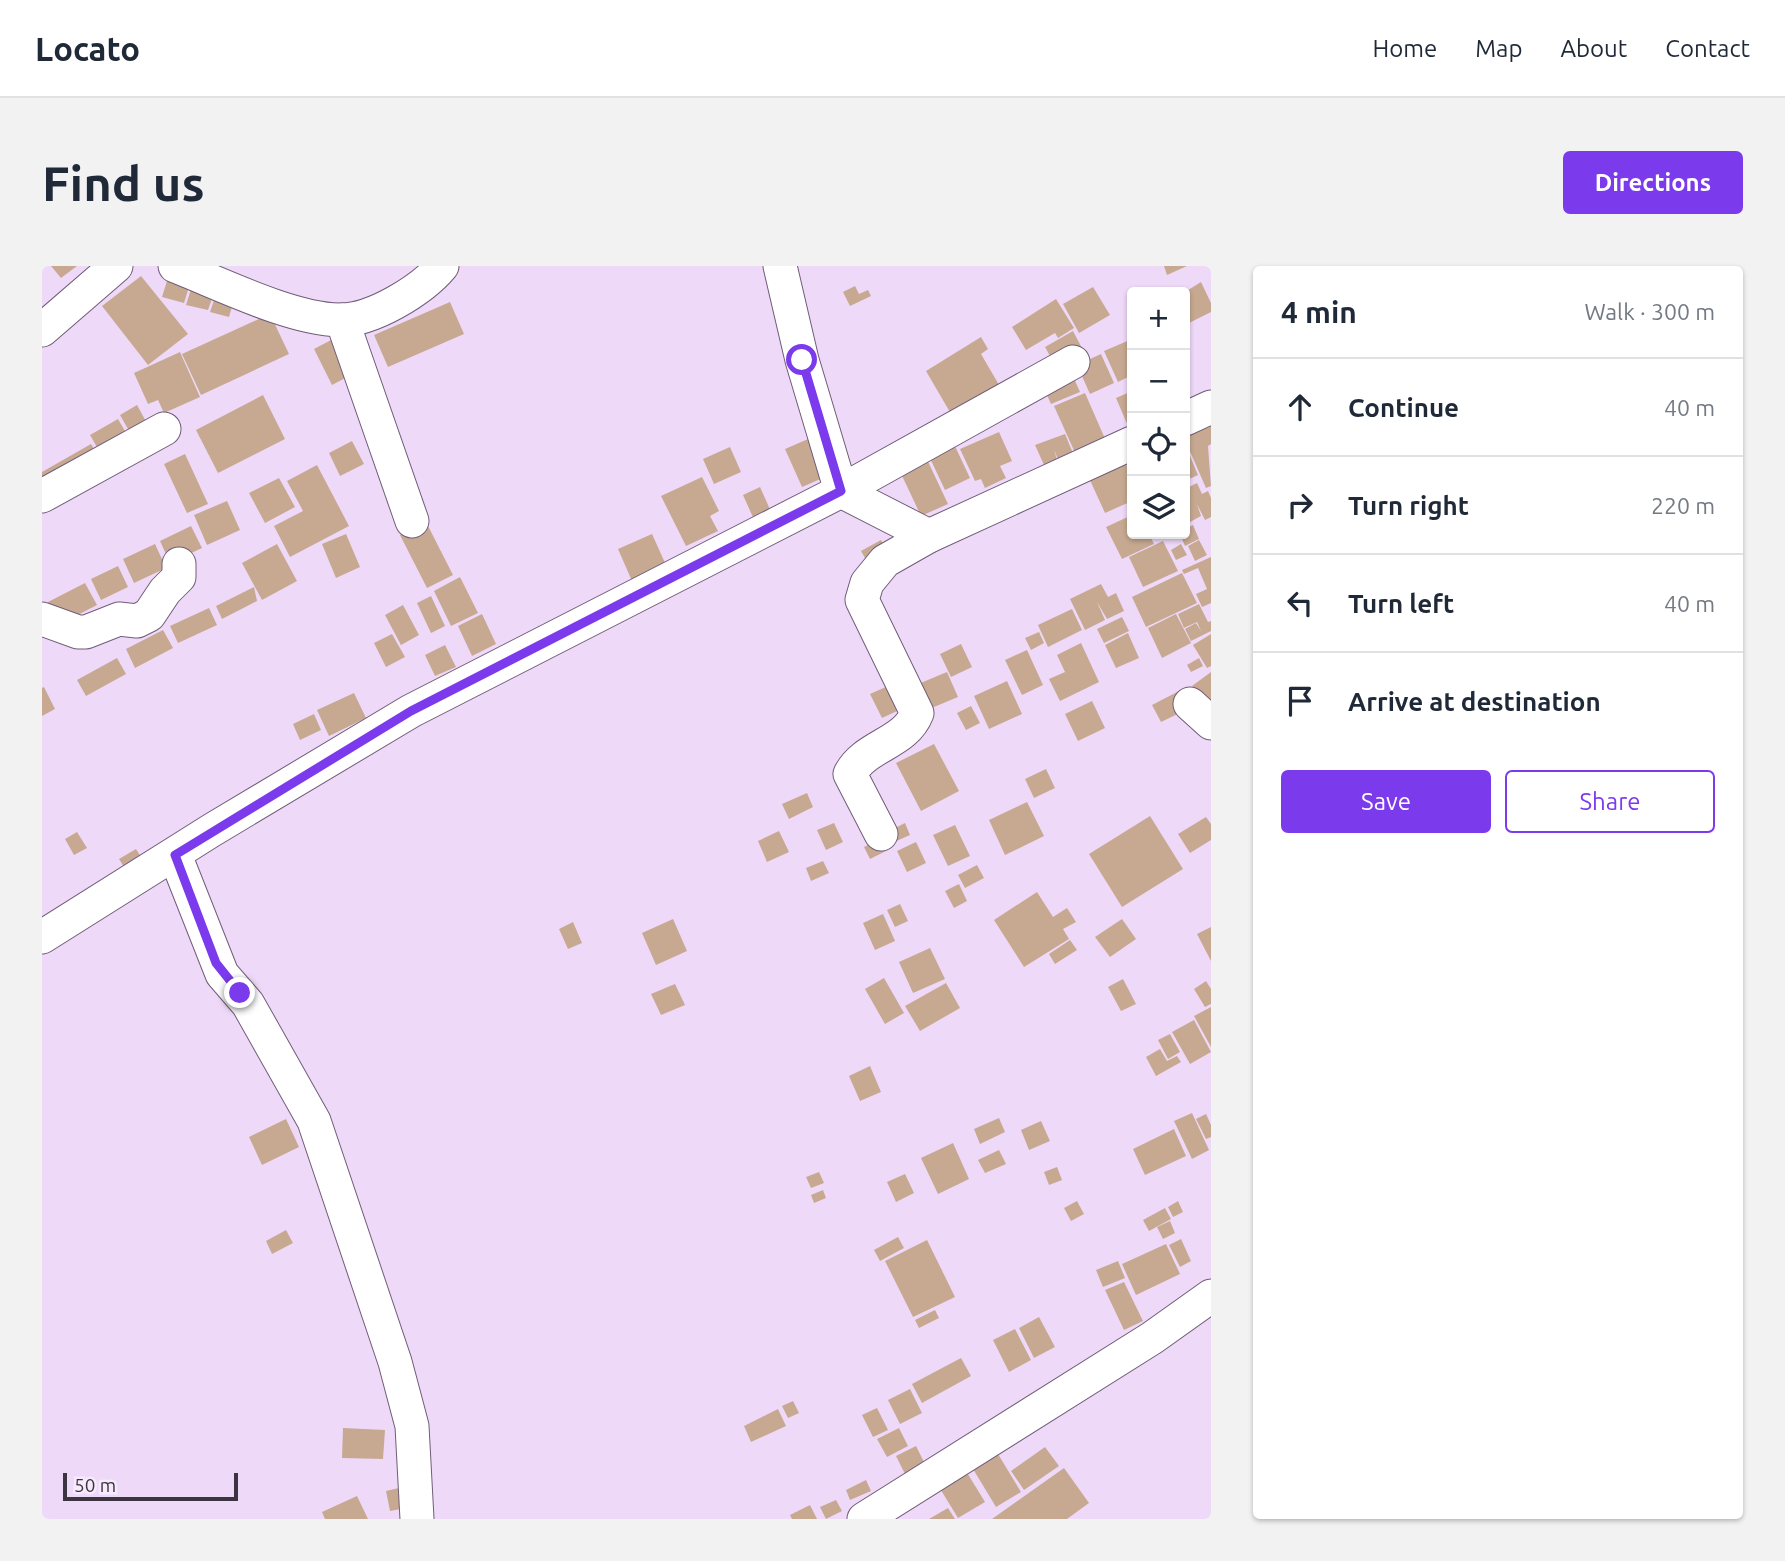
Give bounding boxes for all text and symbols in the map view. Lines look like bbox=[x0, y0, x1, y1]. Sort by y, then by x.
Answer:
text: Locato bbox=[35, 30, 140, 67]
text: Home bbox=[1372, 35, 1437, 62]
text: Map bbox=[1475, 35, 1522, 62]
text: About bbox=[1560, 35, 1627, 62]
text: Contact bbox=[1665, 35, 1750, 62]
button: Directions bbox=[1563, 151, 1743, 214]
text: Find us bbox=[42, 155, 205, 210]
map controls bbox=[1127, 287, 1190, 539]
button: + bbox=[1127, 287, 1190, 350]
text: 4 min bbox=[1281, 295, 1357, 329]
text: Walk · 300 m bbox=[1584, 299, 1715, 324]
route start bbox=[786, 344, 817, 375]
button: − bbox=[1127, 350, 1190, 413]
icon: ahead bbox=[1281, 388, 1319, 426]
text: Continue bbox=[1348, 393, 1459, 422]
text: 40 m bbox=[1664, 395, 1715, 420]
button: locate bbox=[1127, 413, 1190, 476]
button: layers bbox=[1127, 476, 1190, 539]
icon: right bbox=[1281, 486, 1319, 524]
text: Turn right bbox=[1348, 491, 1469, 520]
text: 220 m bbox=[1651, 493, 1715, 518]
icon: left bbox=[1281, 584, 1319, 622]
text: Turn left bbox=[1348, 589, 1454, 618]
text: 40 m bbox=[1664, 591, 1715, 616]
icon: arrive bbox=[1281, 682, 1319, 720]
text: Arrive at destination bbox=[1348, 687, 1601, 716]
button: Save bbox=[1281, 770, 1491, 833]
button: Share bbox=[1505, 770, 1715, 833]
route end bbox=[224, 977, 255, 1008]
scale bar bbox=[63, 1470, 238, 1502]
text: 50 m bbox=[74, 1474, 116, 1496]

